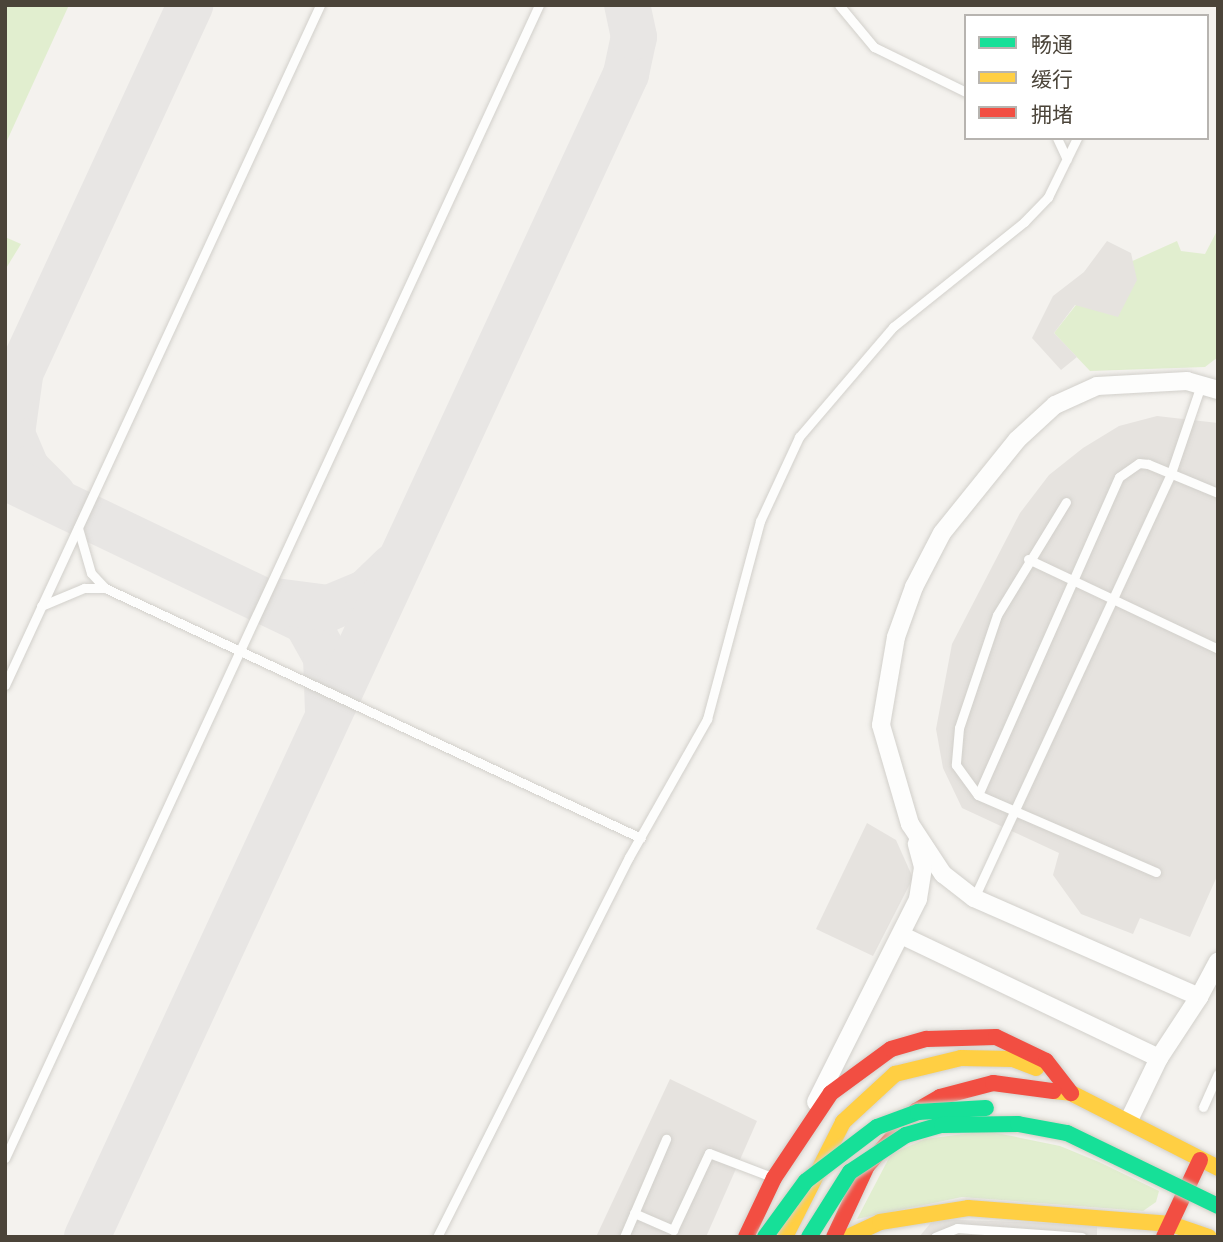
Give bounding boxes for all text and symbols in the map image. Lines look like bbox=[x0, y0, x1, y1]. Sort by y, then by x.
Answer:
legend bbox=[964, 14, 1209, 140]
text: 畅通 bbox=[1031, 33, 1073, 57]
text: 缓行 bbox=[1031, 68, 1073, 92]
text: 拥堵 bbox=[1031, 103, 1073, 127]

